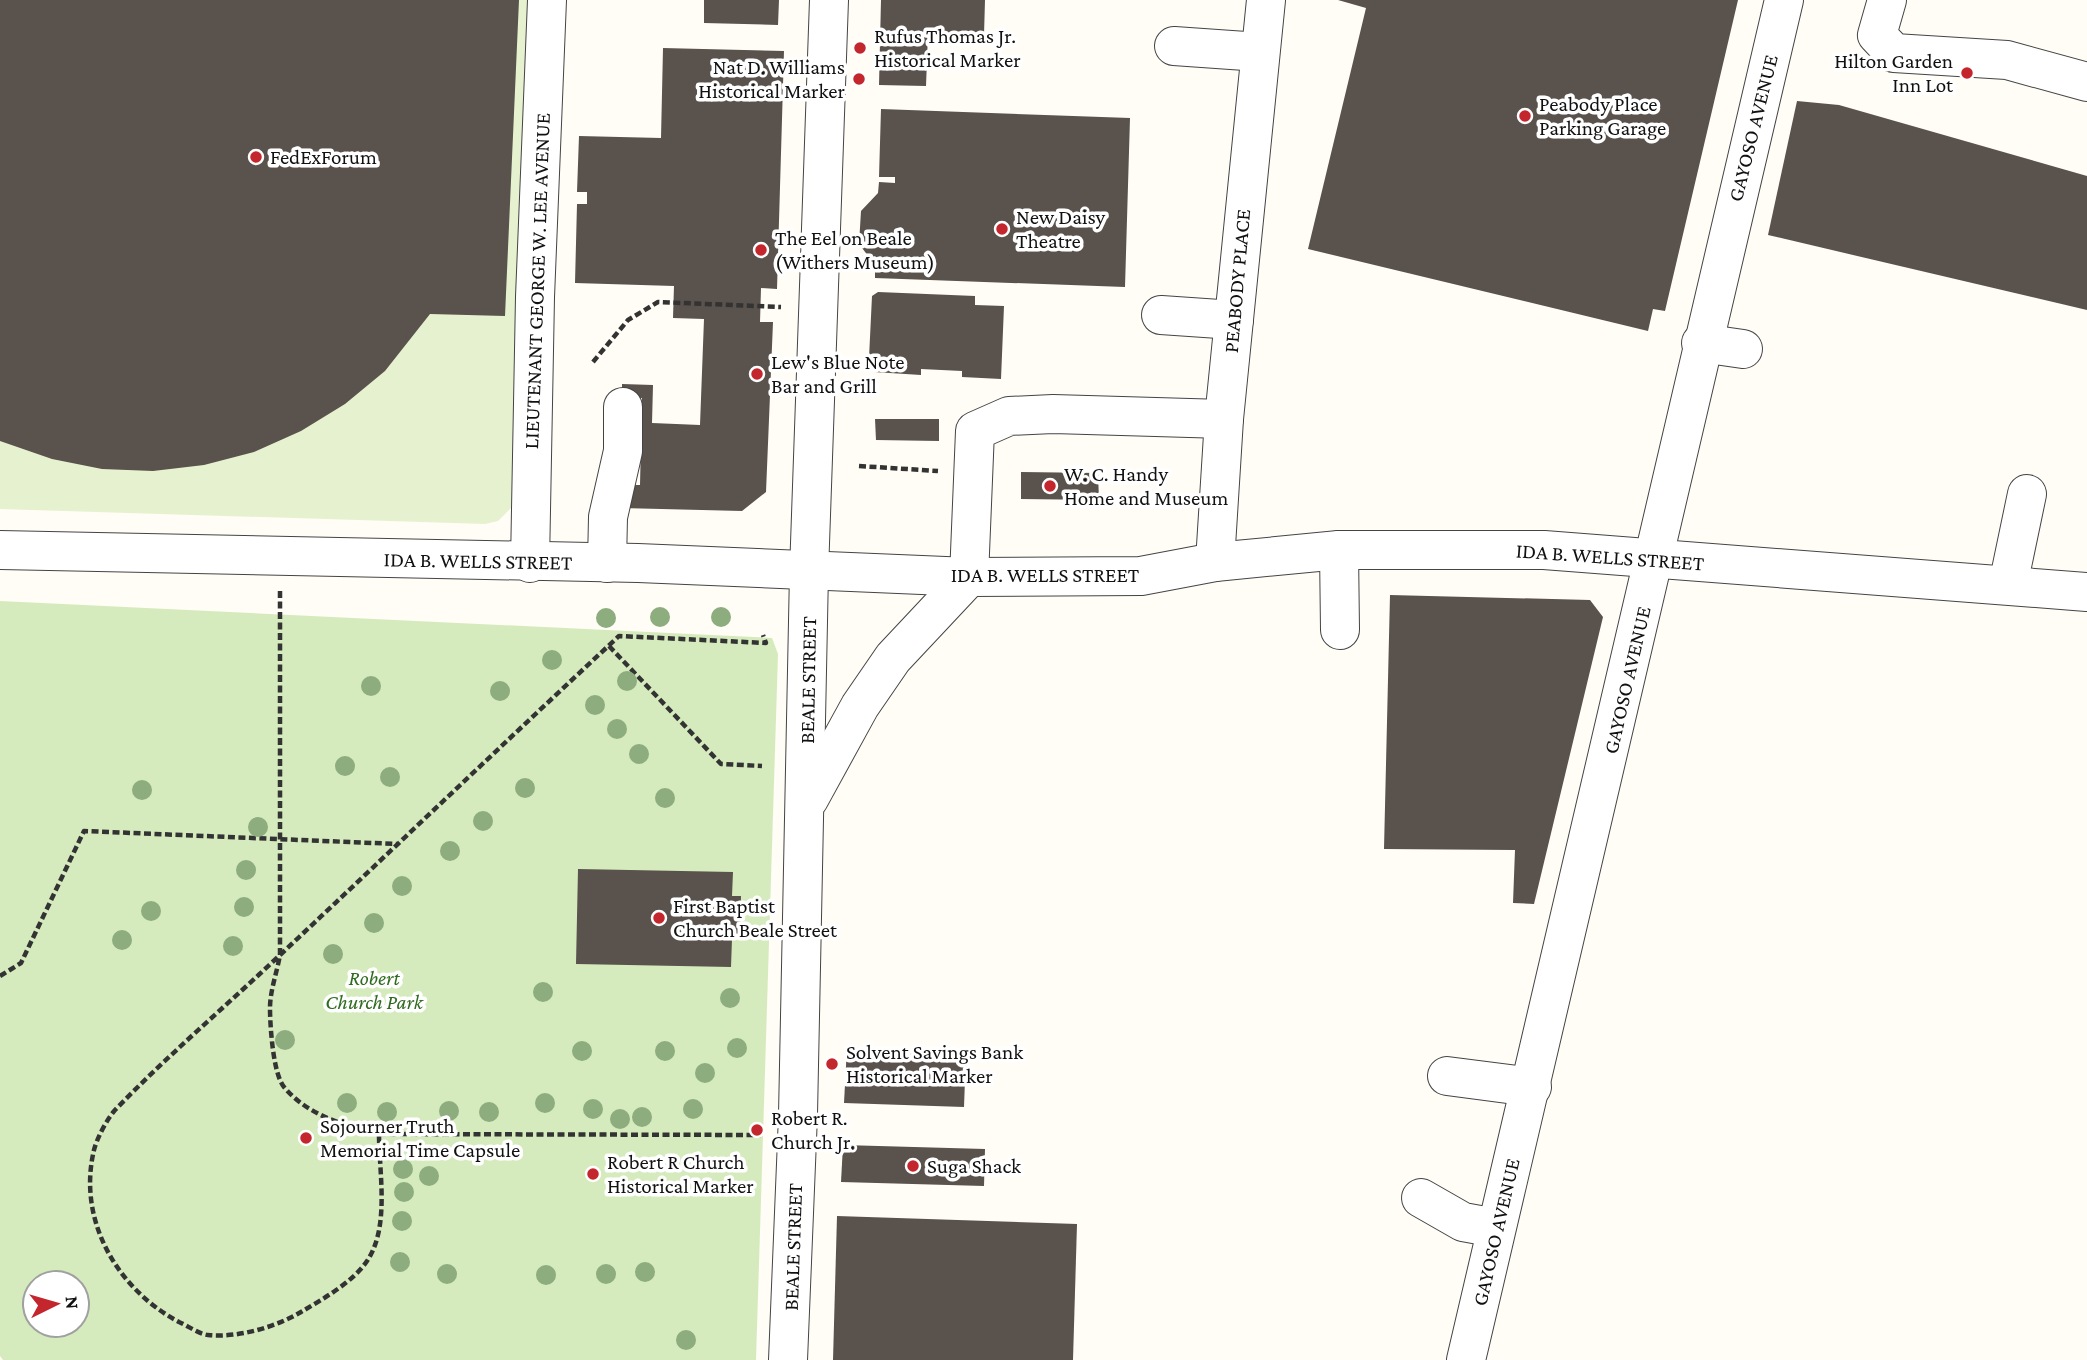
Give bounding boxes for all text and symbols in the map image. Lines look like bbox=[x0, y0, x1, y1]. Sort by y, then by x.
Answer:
place label: Rufus Thomas Jr. Historical Marker bbox=[874, 24, 1021, 72]
marker: Rufus Thomas Jr. Historical Marker bbox=[852, 40, 868, 56]
place label: Hilton Garden Inn Lot bbox=[1834, 49, 1954, 97]
street label: GAYOSO AVENUE bbox=[1723, 52, 1783, 204]
place label: Nat D. Williams Historical Marker bbox=[698, 55, 846, 103]
marker: Hilton Garden Inn Lot bbox=[1959, 65, 1975, 81]
marker: Nat D. Williams Historical Marker bbox=[851, 71, 867, 87]
place label: Peabody Place Parking Garage bbox=[1539, 92, 1666, 140]
marker: Peabody Place Parking Garage bbox=[1517, 108, 1533, 124]
street label: LIEUTENANT GEORGE W. LEE AVENUE bbox=[519, 112, 555, 450]
place label: FedExForum bbox=[270, 145, 377, 169]
marker: FedExForum bbox=[248, 149, 264, 165]
place label: New Daisy Theatre bbox=[1016, 205, 1106, 253]
street label: PEABODY PLACE bbox=[1219, 208, 1255, 354]
marker: New Daisy Theatre bbox=[994, 221, 1010, 237]
place label: The Eel on Beale (Withers Museum) bbox=[775, 226, 935, 274]
marker: The Eel on Beale (Withers Museum) bbox=[753, 242, 769, 258]
place label: Lew's Blue Note Bar and Grill bbox=[771, 350, 905, 398]
marker: Lew's Blue Note Bar and Grill bbox=[749, 366, 765, 382]
place label: W. C. Handy Home and Museum bbox=[1064, 462, 1228, 510]
marker: W. C. Handy Home and Museum bbox=[1042, 478, 1058, 494]
street label: IDA B. WELLS STREET bbox=[1515, 538, 1705, 576]
street label: IDA B. WELLS STREET bbox=[384, 547, 573, 575]
street label: IDA B. WELLS STREET bbox=[951, 563, 1140, 587]
street label: GAYOSO AVENUE bbox=[1598, 604, 1656, 756]
street label: BEALE STREET bbox=[795, 615, 821, 744]
place label: First Baptist Church Beale Street bbox=[673, 894, 838, 942]
marker: First Baptist Church Beale Street bbox=[651, 910, 667, 926]
park label: Robert Church Park bbox=[325, 966, 424, 1014]
place label: Solvent Savings Bank Historical Marker bbox=[846, 1040, 1023, 1088]
marker: Solvent Savings Bank Historical Marker bbox=[824, 1056, 840, 1072]
place label: Robert R. Church Jr. bbox=[771, 1106, 855, 1154]
place label: Sojourner Truth Memorial Time Capsule bbox=[320, 1114, 520, 1162]
marker: Robert R. Church Jr. bbox=[749, 1122, 765, 1138]
marker: Sojourner Truth Memorial Time Capsule bbox=[298, 1130, 314, 1146]
place label: Robert R Church Historical Marker bbox=[607, 1150, 754, 1198]
place label: Suga Shack bbox=[927, 1154, 1021, 1178]
street label: GAYOSO AVENUE bbox=[1467, 1156, 1525, 1308]
marker: Suga Shack bbox=[905, 1158, 921, 1174]
marker: Robert R Church Historical Marker bbox=[585, 1166, 601, 1182]
street label: BEALE STREET bbox=[779, 1182, 807, 1311]
north arrow bbox=[21, 1269, 91, 1339]
text: N bbox=[61, 1295, 83, 1310]

